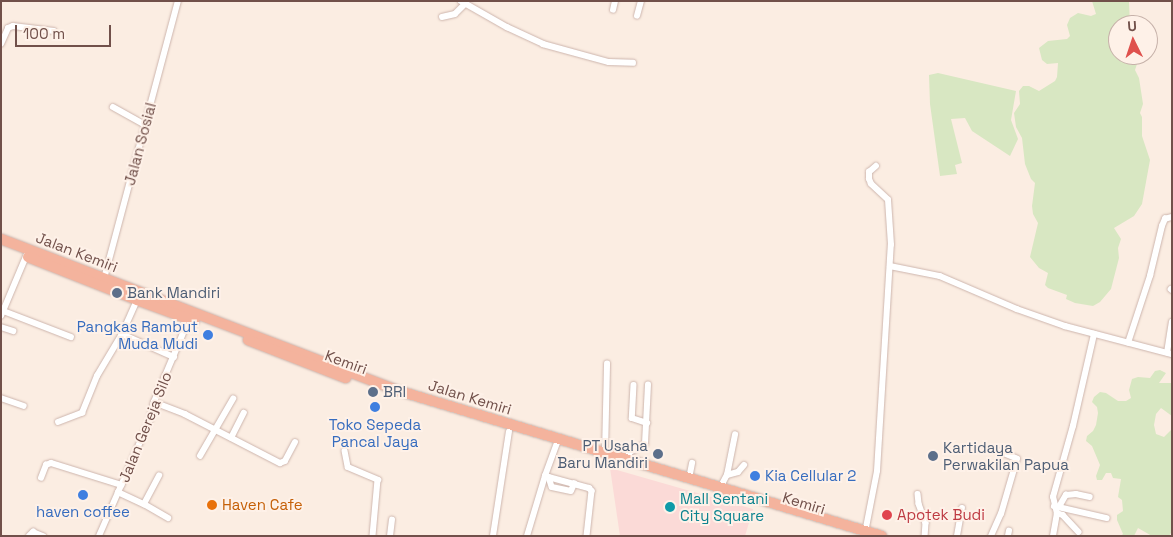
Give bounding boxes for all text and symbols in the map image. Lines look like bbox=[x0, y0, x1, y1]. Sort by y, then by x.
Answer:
scale bar bbox=[18, 15, 114, 47]
north arrow bbox=[1108, 15, 1158, 65]
text: U bbox=[1127, 17, 1137, 35]
text: 100 m bbox=[23, 24, 65, 43]
street label: Jalan Sosial bbox=[120, 101, 160, 187]
street label: Jalan Kemiri bbox=[34, 228, 120, 276]
place label: Bank Mandiri bbox=[127, 284, 220, 302]
marker: Bank Mandiri bbox=[111, 287, 123, 299]
place label: Pangkas Rambut Muda Mudi bbox=[77, 317, 198, 352]
marker: Pangkas Rambut Muda Mudi bbox=[202, 329, 214, 341]
street label: Kemiri bbox=[322, 346, 370, 378]
street label: Jalan Gereja Silo bbox=[115, 369, 175, 485]
street label: Jalan Kemiri bbox=[426, 376, 514, 418]
place label: BRI bbox=[383, 383, 406, 401]
marker: BRI bbox=[367, 386, 379, 398]
marker: Toko Sepeda Pancal Jaya bbox=[369, 401, 381, 413]
place label: Toko Sepeda Pancal Jaya bbox=[329, 415, 421, 450]
place label: PT Usaha Baru Mandiri bbox=[557, 436, 648, 471]
place label: Kartidaya Perwakilan Papua bbox=[943, 438, 1069, 473]
marker: PT Usaha Baru Mandiri bbox=[652, 448, 664, 460]
marker: Kartidaya Perwakilan Papua bbox=[927, 450, 939, 462]
place label: Kia Cellular 2 bbox=[765, 467, 856, 485]
marker: Kia Cellular 2 bbox=[749, 470, 761, 482]
street label: Kemiri bbox=[781, 488, 827, 518]
marker: haven coffee bbox=[77, 489, 89, 501]
place label: Mall Sentani City Square bbox=[680, 489, 768, 524]
place label: Haven Cafe bbox=[222, 496, 303, 514]
marker: Haven Cafe bbox=[206, 499, 218, 511]
marker: Mall Sentani City Square bbox=[664, 501, 676, 513]
place label: haven coffee bbox=[36, 503, 130, 521]
place label: Apotek Budi bbox=[897, 506, 985, 524]
marker: Apotek Budi bbox=[881, 509, 893, 521]

